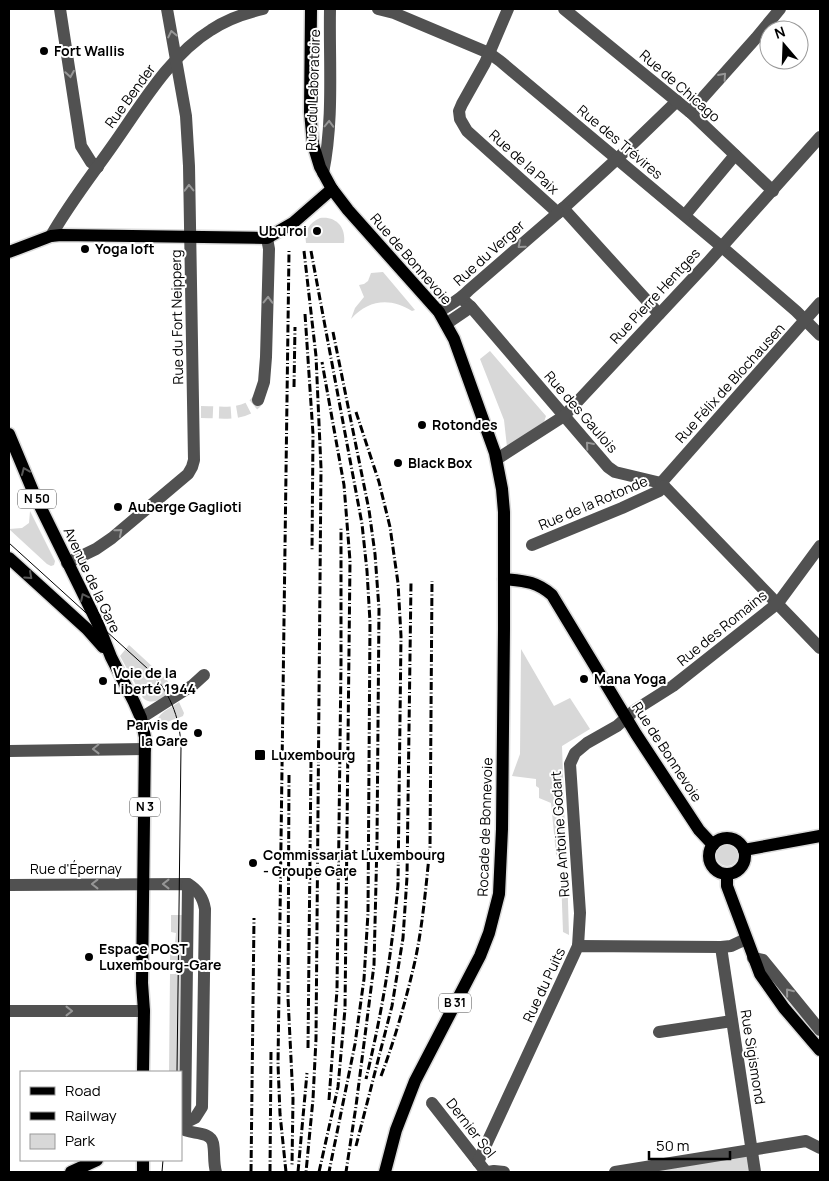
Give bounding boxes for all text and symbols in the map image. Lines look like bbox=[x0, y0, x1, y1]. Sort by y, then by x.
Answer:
north arrow bbox=[759, 20, 809, 70]
text: N bbox=[772, 22, 787, 43]
street label: Rue du Laboratoire bbox=[301, 29, 324, 151]
one-way arrow bbox=[167, 30, 178, 39]
place label: Fort Wallis bbox=[54, 41, 125, 60]
marker: Fort Wallis bbox=[38, 45, 50, 57]
street label: Rue de Chicago bbox=[636, 45, 725, 126]
street label: Rue Bender bbox=[100, 60, 159, 131]
one-way arrow bbox=[64, 70, 74, 79]
one-way arrow bbox=[717, 72, 726, 81]
street label: Rue des Trévires bbox=[574, 100, 667, 183]
one-way arrow bbox=[324, 120, 335, 128]
street label: Rue de la Paix bbox=[485, 125, 564, 198]
one-way arrow bbox=[184, 184, 195, 192]
street label: Rue de Bonnevoie bbox=[366, 209, 456, 308]
street label: Rue du Verger bbox=[449, 216, 528, 290]
place label: Ubu roi bbox=[259, 221, 307, 240]
marker: Ubu roi bbox=[311, 225, 323, 237]
place label: Yoga loft bbox=[95, 239, 155, 258]
one-way arrow bbox=[517, 239, 526, 248]
marker: Yoga loft bbox=[79, 243, 91, 255]
street label: Rue Pierre Hentges bbox=[605, 244, 704, 348]
street label: Rue du Fort Neipperg bbox=[166, 249, 187, 385]
one-way arrow bbox=[263, 296, 273, 304]
street label: Rue Félix de Blochausen bbox=[671, 319, 789, 447]
street label: Rue des Gaulois bbox=[540, 367, 622, 457]
place label: Rotondes bbox=[432, 415, 498, 434]
marker: Rotondes bbox=[416, 419, 428, 431]
one-way arrow bbox=[586, 441, 595, 450]
place label: Black Box bbox=[408, 453, 472, 472]
marker: Black Box bbox=[392, 457, 404, 469]
one-way arrow bbox=[20, 467, 31, 476]
street label: Rue de la Rotonde bbox=[535, 471, 650, 534]
road number: N 50 bbox=[18, 489, 56, 508]
place label: Auberge Gaglioti bbox=[128, 497, 242, 516]
marker: Auberge Gaglioti bbox=[112, 501, 124, 513]
street label: Avenue de la Gare bbox=[60, 524, 125, 636]
one-way arrow bbox=[113, 530, 122, 538]
one-way arrow bbox=[23, 570, 32, 579]
street label: Rue des Romains bbox=[673, 585, 771, 670]
one-way arrow bbox=[80, 593, 90, 602]
place label: Voie de la Liberté 1944 bbox=[113, 663, 196, 698]
place label: Mana Yoga bbox=[594, 669, 666, 688]
marker: Mana Yoga bbox=[578, 673, 590, 685]
marker: Voie de la Liberté 1944 bbox=[97, 675, 109, 687]
street label: Rue de Bonnevoie bbox=[628, 698, 707, 805]
place label: Parvis de la Gare bbox=[126, 715, 188, 750]
marker: Parvis de la Gare bbox=[192, 727, 204, 739]
one-way arrow bbox=[92, 744, 100, 755]
place label: Luxembourg bbox=[271, 745, 355, 764]
marker: Luxembourg bbox=[253, 748, 267, 762]
street label: Rocade de Bonnevoie bbox=[473, 757, 496, 897]
street label: Rue Antoine Godart bbox=[546, 770, 573, 898]
road number: N 3 bbox=[130, 798, 160, 816]
place label: Commissariat Luxembourg - Groupe Gare bbox=[263, 845, 445, 880]
marker: Commissariat Luxembourg - Groupe Gare bbox=[247, 857, 259, 869]
street label: Rue d'Épernay bbox=[30, 859, 123, 878]
one-way arrow bbox=[91, 879, 98, 889]
one-way arrow bbox=[162, 879, 170, 889]
place label: Espace POST Luxembourg-Gare bbox=[99, 939, 222, 974]
street label: Rue du Puits bbox=[518, 944, 569, 1025]
marker: Espace POST Luxembourg-Gare bbox=[83, 951, 95, 963]
one-way arrow bbox=[787, 989, 795, 998]
road number: B 31 bbox=[439, 994, 471, 1012]
one-way arrow bbox=[66, 1006, 73, 1016]
street label: Rue Sigismond bbox=[737, 1008, 770, 1106]
legend bbox=[20, 1071, 182, 1161]
text: Road bbox=[65, 1080, 101, 1101]
street label: Dernier Sol bbox=[442, 1094, 501, 1161]
text: Railway bbox=[65, 1105, 117, 1126]
scale bar bbox=[649, 1128, 730, 1160]
text: Park bbox=[65, 1130, 95, 1151]
text: 50 m bbox=[656, 1135, 690, 1156]

